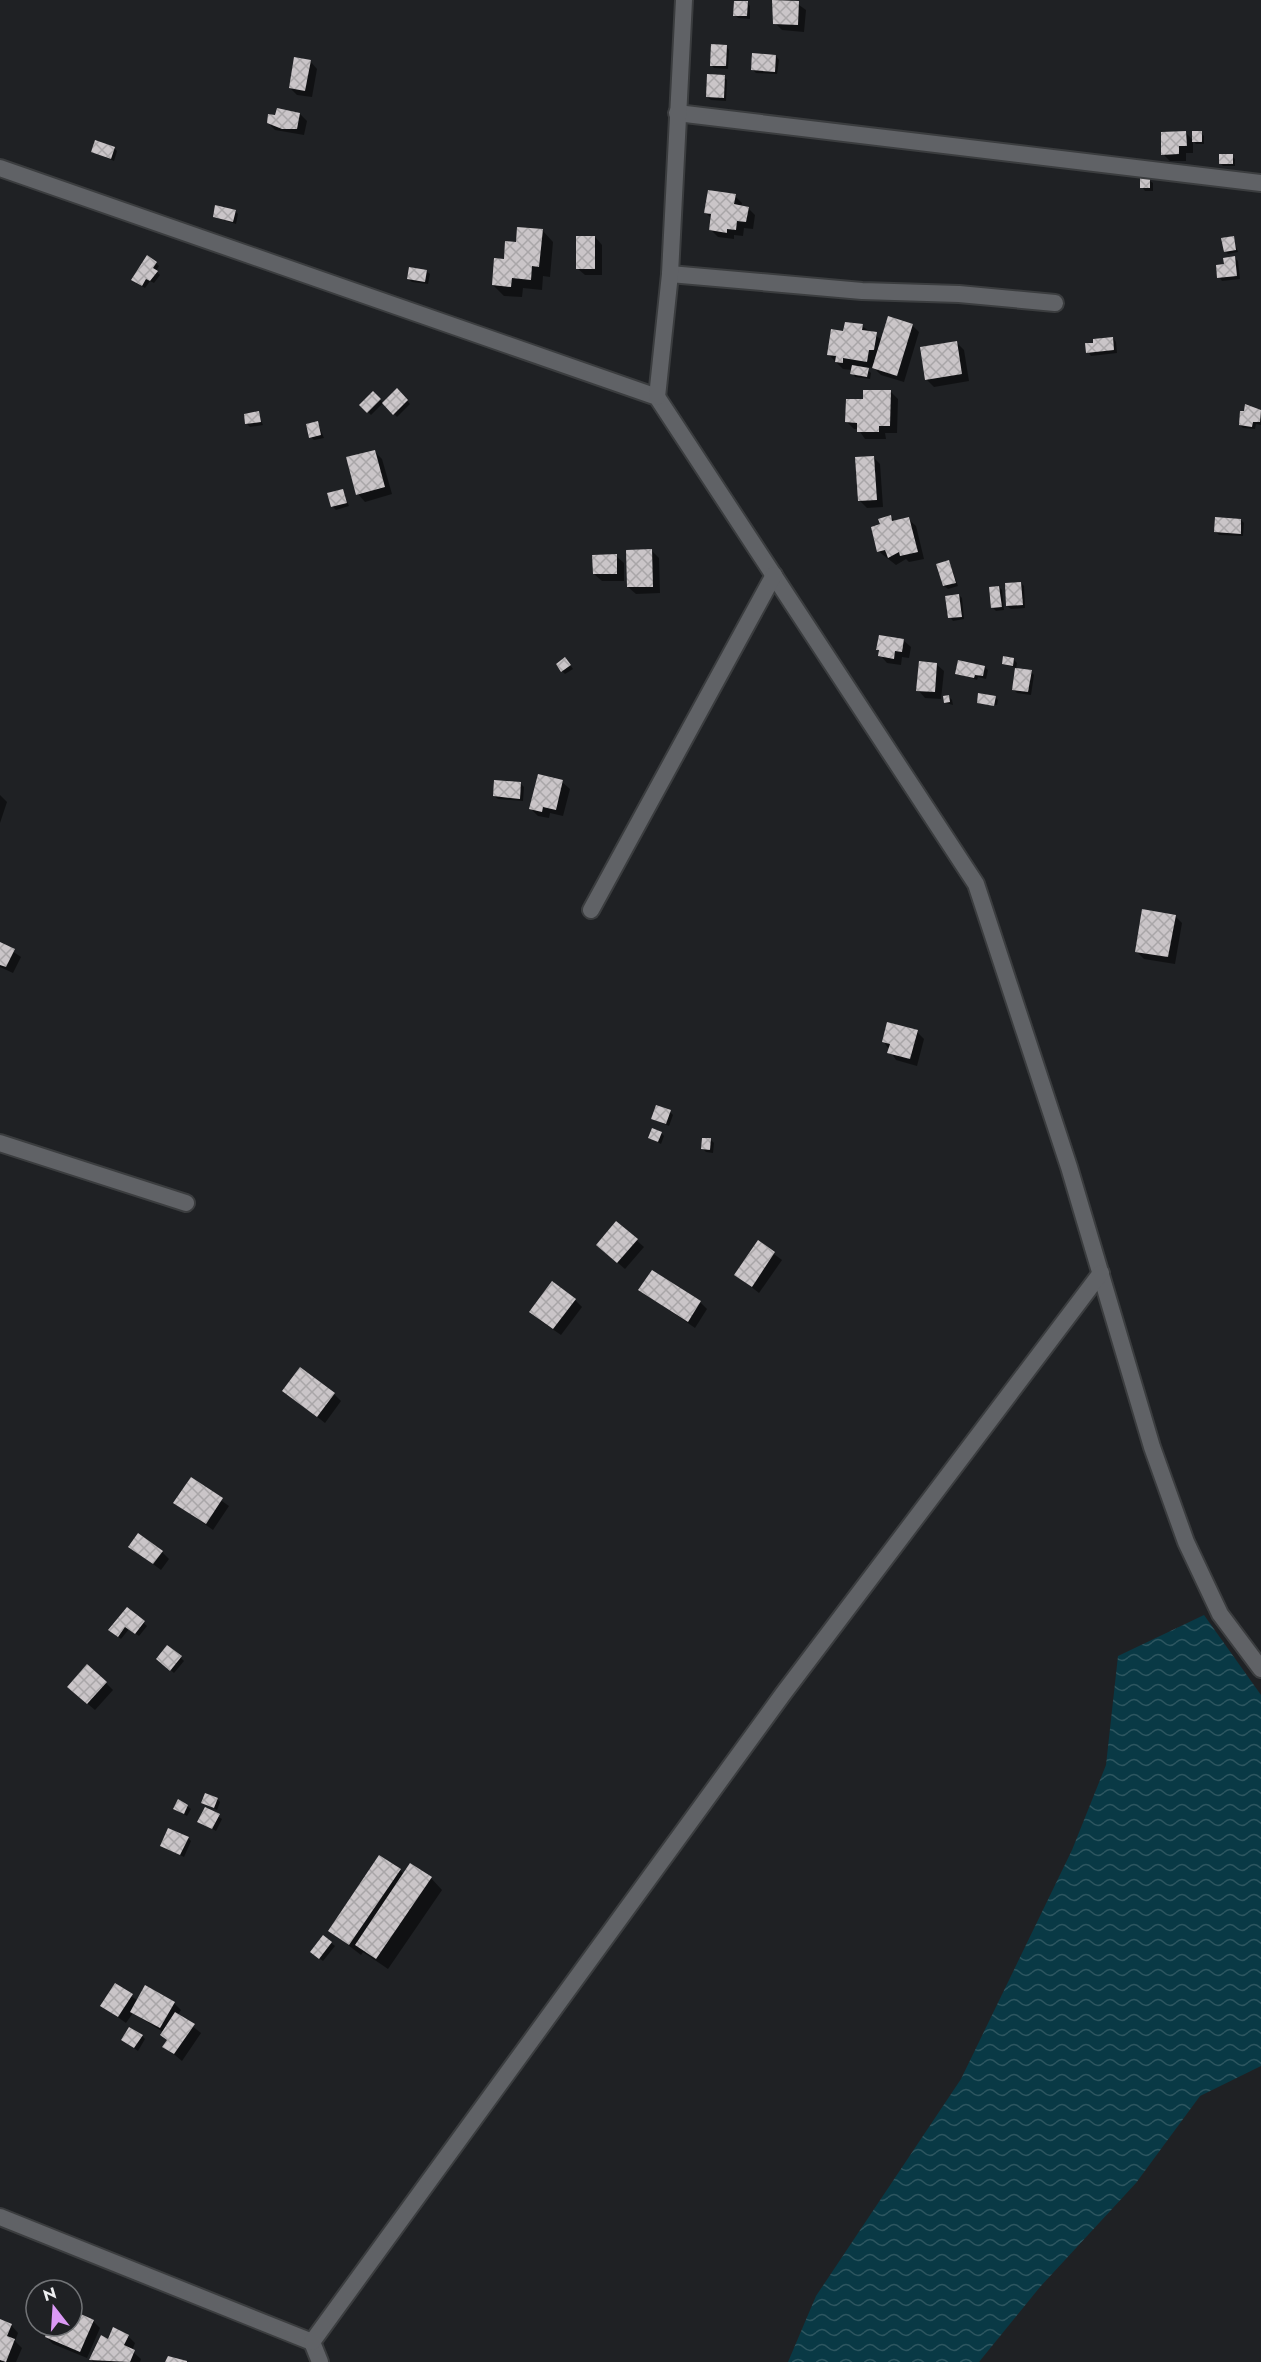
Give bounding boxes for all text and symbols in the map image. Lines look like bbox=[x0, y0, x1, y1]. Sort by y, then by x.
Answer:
north arrow bbox=[24, 2278, 84, 2338]
text: N bbox=[40, 2281, 59, 2307]

